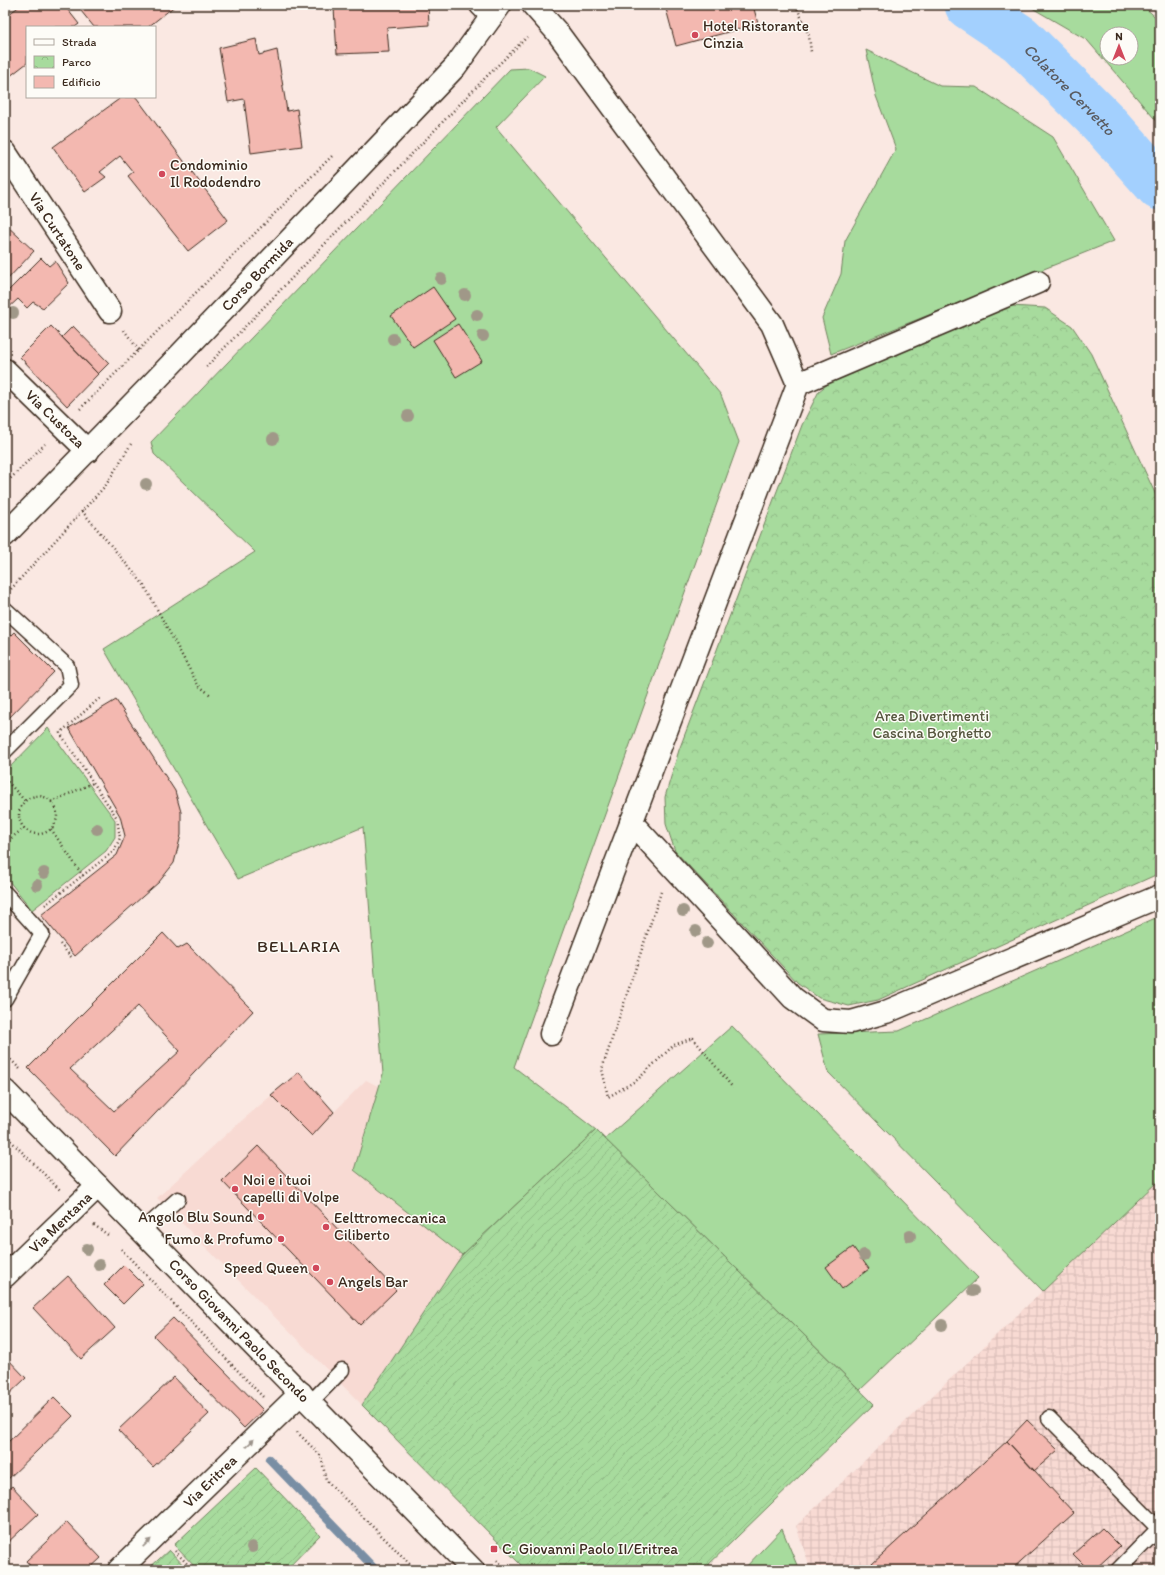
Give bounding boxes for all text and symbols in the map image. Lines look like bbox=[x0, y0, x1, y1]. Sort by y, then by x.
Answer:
place label: Hotel Ristorante Cinzia bbox=[703, 17, 809, 52]
legend bbox=[26, 26, 156, 98]
north arrow bbox=[1099, 26, 1139, 66]
marker: Hotel Ristorante Cinzia bbox=[690, 30, 700, 40]
text: N bbox=[1115, 30, 1123, 43]
text: Strada bbox=[62, 35, 97, 49]
water label: Colatore Cervetto bbox=[1020, 39, 1120, 140]
text: Parco bbox=[62, 55, 91, 69]
text: Edificio bbox=[62, 75, 101, 89]
place label: Condominio Il Rododendro bbox=[170, 156, 261, 191]
marker: Condominio Il Rododendro bbox=[157, 169, 167, 179]
street label: Via Curtatone bbox=[25, 189, 90, 274]
street label: Corso Bormida bbox=[218, 233, 297, 315]
street label: Via Custoza bbox=[22, 386, 89, 452]
park label: Area Divertimenti Cascina Borghetto bbox=[873, 707, 991, 742]
district label: BELLARIA bbox=[257, 936, 341, 956]
place label: Noi e i tuoi capelli di Volpe bbox=[243, 1171, 339, 1206]
marker: Noi e i tuoi capelli di Volpe bbox=[230, 1184, 240, 1194]
street label: Via Mentana bbox=[25, 1188, 96, 1257]
place label: Angolo Blu Sound bbox=[138, 1208, 253, 1226]
place label: Eelttromeccanica Ciliberto bbox=[334, 1209, 447, 1244]
marker: Angolo Blu Sound bbox=[256, 1212, 266, 1222]
marker: Eelttromeccanica Ciliberto bbox=[321, 1222, 331, 1232]
place label: Fumo & Profumo bbox=[164, 1230, 273, 1248]
marker: Fumo & Profumo bbox=[276, 1234, 286, 1244]
street label: Corso Giovanni Paolo Secondo bbox=[165, 1255, 313, 1406]
place label: Speed Queen bbox=[224, 1259, 308, 1277]
marker: Speed Queen bbox=[311, 1263, 321, 1273]
place label: Angels Bar bbox=[338, 1273, 408, 1291]
marker: Angels Bar bbox=[325, 1277, 335, 1287]
one-way arrow bbox=[245, 1438, 255, 1448]
street label: Via Eritrea bbox=[180, 1451, 241, 1511]
one-way arrow bbox=[142, 1538, 152, 1548]
place label: C. Giovanni Paolo II/Eritrea bbox=[502, 1540, 678, 1558]
marker: C. Giovanni Paolo II/Eritrea bbox=[489, 1544, 499, 1554]

